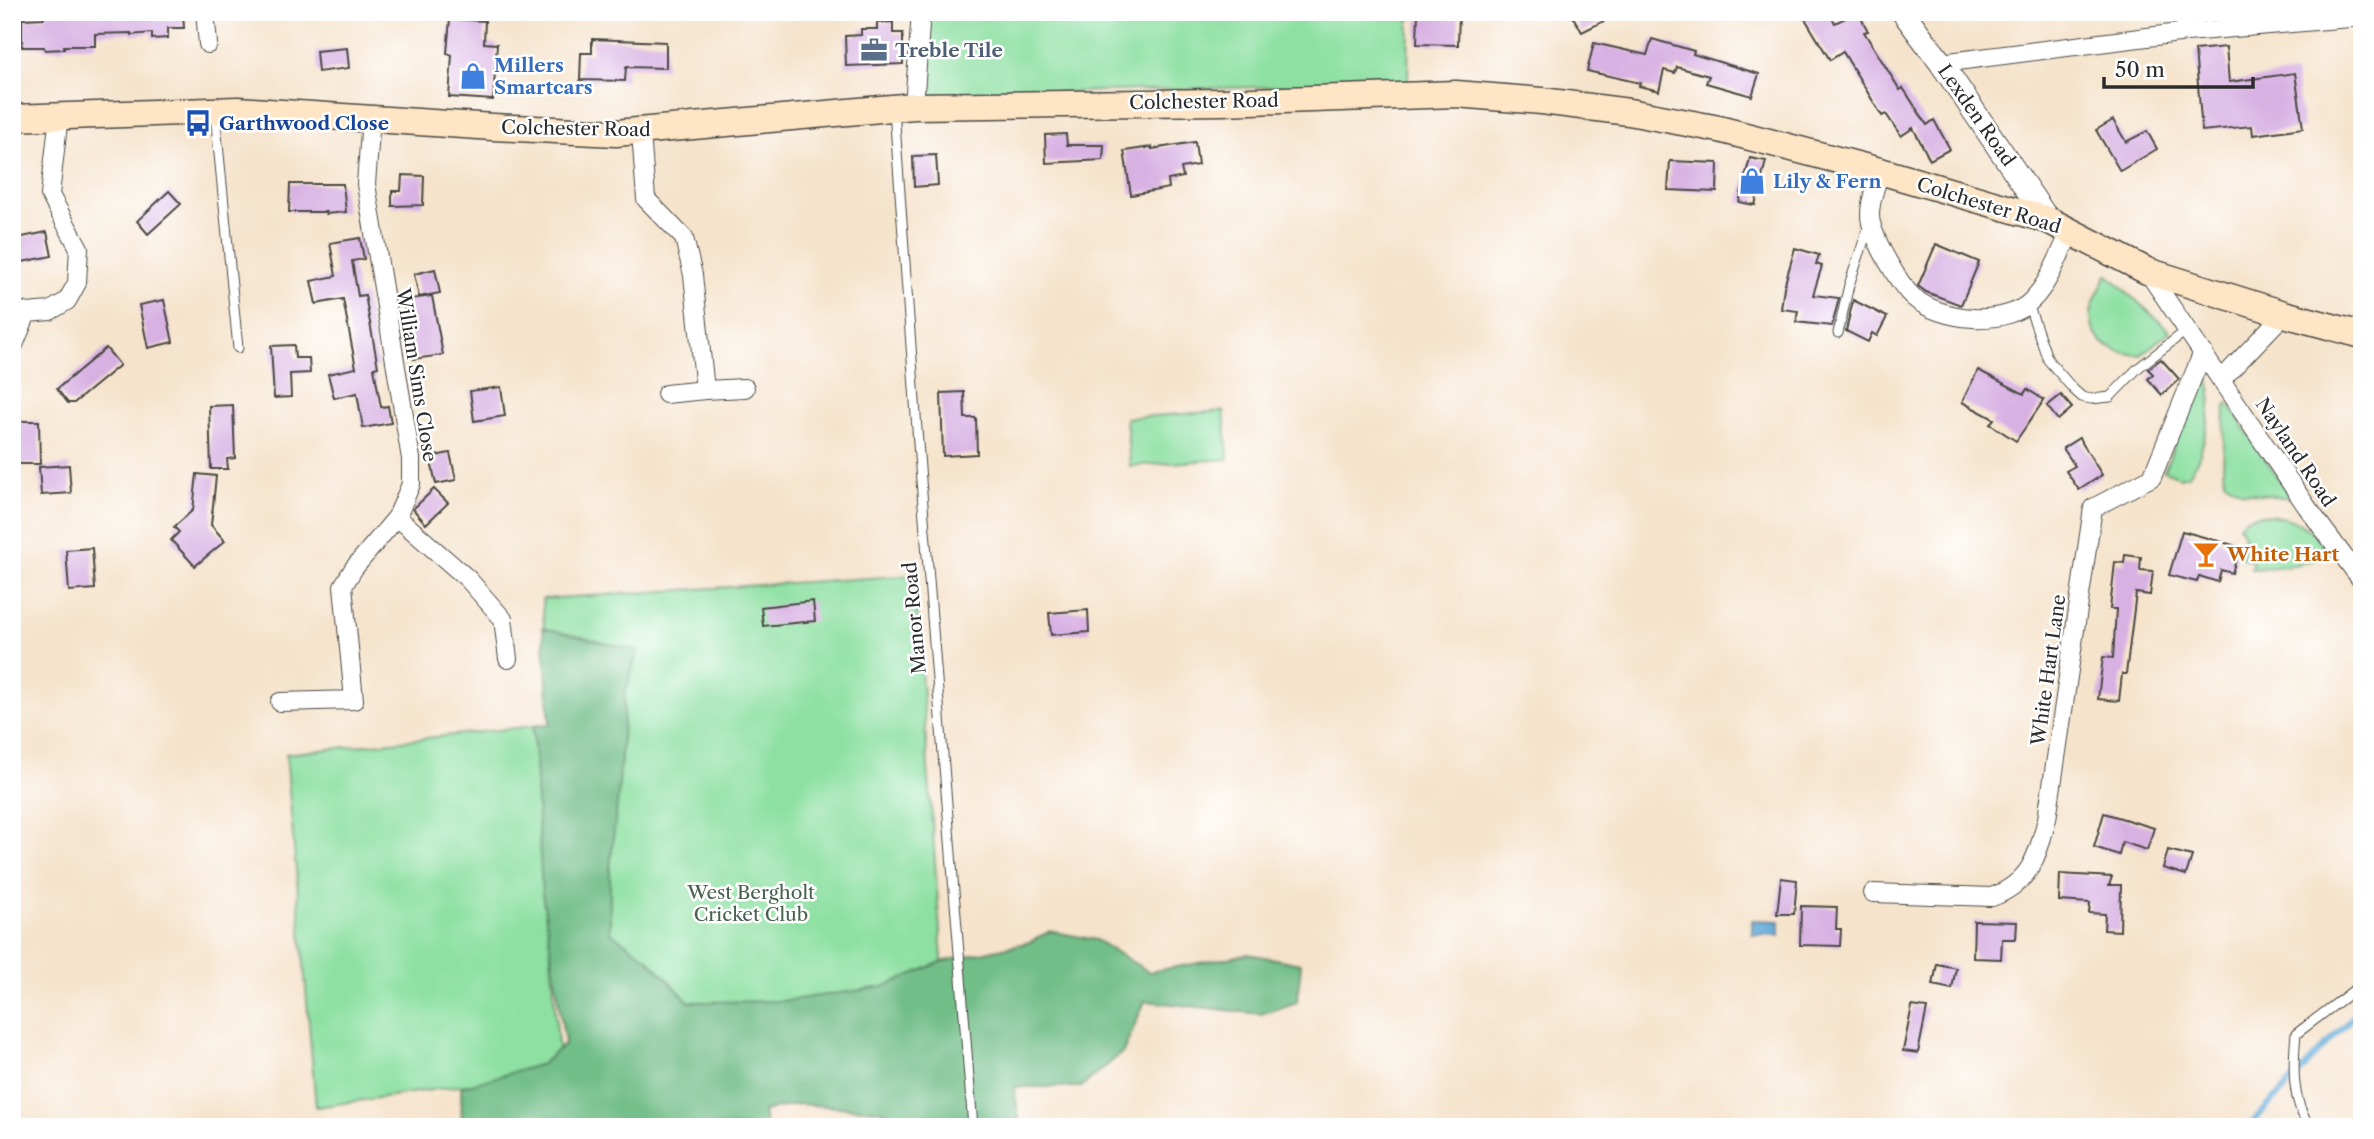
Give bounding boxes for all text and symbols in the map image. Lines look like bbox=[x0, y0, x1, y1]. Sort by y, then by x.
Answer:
office icon: Treble Tile bbox=[859, 35, 889, 65]
place label: Treble Tile bbox=[895, 39, 1003, 62]
scale bar bbox=[2104, 46, 2253, 90]
place label: Millers Smartcars bbox=[494, 54, 593, 99]
text: 50 m bbox=[2115, 57, 2165, 82]
street label: Lexden Road bbox=[1933, 60, 2020, 171]
shop icon: Millers Smartcars bbox=[458, 61, 488, 91]
street label: Colchester Road bbox=[1129, 89, 1279, 114]
bus stop icon: Garthwood Close bbox=[183, 108, 213, 138]
place label: Garthwood Close bbox=[219, 112, 389, 135]
street label: Colchester Road bbox=[501, 116, 651, 141]
shop icon: Lily & Fern bbox=[1737, 166, 1767, 196]
place label: Lily & Fern bbox=[1773, 170, 1881, 193]
street label: Colchester Road bbox=[1914, 173, 2064, 238]
street label: William Sims Close bbox=[391, 286, 442, 464]
street label: Nayland Road bbox=[2251, 393, 2341, 511]
bar icon: White Hart bbox=[2191, 539, 2221, 569]
place label: White Hart bbox=[2226, 543, 2340, 566]
street label: Manor Road bbox=[898, 561, 931, 675]
street label: White Hart Lane bbox=[2026, 593, 2070, 748]
park label: West Bergholt Cricket Club bbox=[686, 881, 815, 926]

